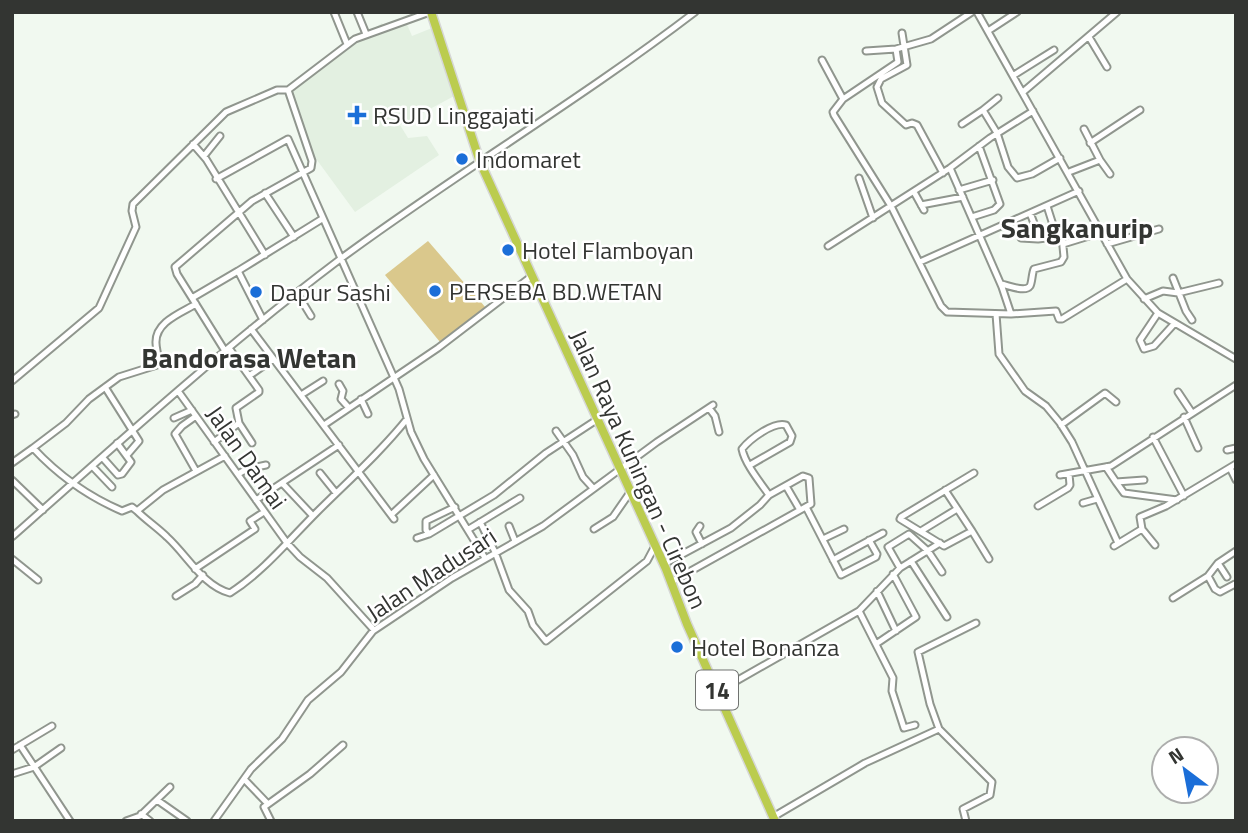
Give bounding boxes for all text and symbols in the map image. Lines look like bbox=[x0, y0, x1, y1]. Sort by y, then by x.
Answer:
place label: RSUD Linggajati bbox=[373, 97, 534, 133]
marker: RSUD Linggajati bbox=[347, 105, 367, 125]
place label: Indomaret bbox=[476, 141, 581, 177]
marker: Indomaret bbox=[454, 151, 470, 167]
district label: Sangkanurip bbox=[1001, 206, 1153, 249]
place label: Hotel Flamboyan bbox=[522, 232, 694, 268]
marker: Hotel Flamboyan bbox=[500, 242, 516, 258]
place label: PERSEBA BD.WETAN bbox=[449, 273, 662, 309]
place label: Dapur Sashi bbox=[270, 274, 391, 310]
marker: PERSEBA BD.WETAN bbox=[427, 283, 443, 299]
marker: Dapur Sashi bbox=[248, 284, 264, 300]
street label: Jalan Raya Kuningan - Cirebon bbox=[561, 324, 717, 614]
district label: Bandorasa Wetan bbox=[141, 336, 357, 379]
street label: Jalan Damai bbox=[198, 398, 296, 516]
street label: Jalan Madusari bbox=[359, 518, 503, 630]
place label: Hotel Bonanza bbox=[691, 629, 839, 665]
marker: Hotel Bonanza bbox=[669, 639, 685, 655]
road number: 14 bbox=[696, 670, 738, 710]
north arrow bbox=[1150, 735, 1220, 805]
text: N bbox=[1162, 739, 1189, 771]

